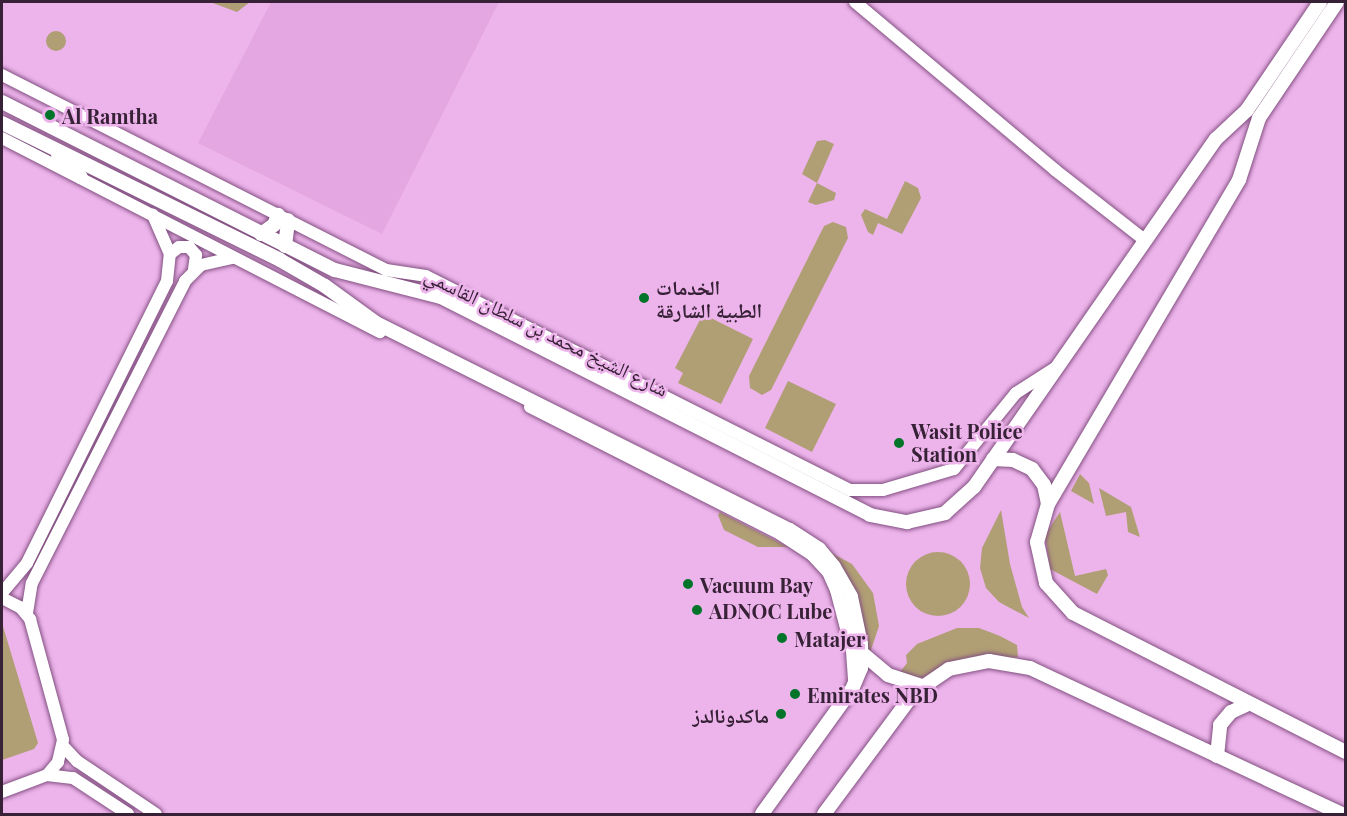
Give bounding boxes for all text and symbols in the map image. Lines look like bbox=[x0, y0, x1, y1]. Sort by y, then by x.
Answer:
place label: Al Ramtha bbox=[62, 103, 158, 127]
marker: Al Ramtha bbox=[43, 108, 57, 122]
street label: شارع الشيخ محمد بن سلطان القاسمي bbox=[422, 262, 672, 400]
place label: الخدمات الطبية الشارقة bbox=[656, 274, 762, 321]
marker: الخدمات الطبية الشارقة bbox=[637, 291, 651, 305]
place label: Wasit Police Station bbox=[911, 419, 1023, 466]
marker: Wasit Police Station bbox=[892, 436, 906, 450]
place label: Vacuum Bay bbox=[700, 572, 813, 596]
marker: Vacuum Bay bbox=[681, 577, 695, 591]
place label: ADNOC Lube bbox=[709, 598, 832, 622]
marker: ADNOC Lube bbox=[690, 603, 704, 617]
place label: Matajer bbox=[794, 626, 865, 650]
marker: Matajer bbox=[775, 631, 789, 645]
place label: Emirates NBD bbox=[807, 682, 938, 706]
marker: Emirates NBD bbox=[788, 687, 802, 701]
place label: ماكدونالدز bbox=[692, 702, 769, 726]
marker: ماكدونالدز bbox=[774, 707, 788, 721]

